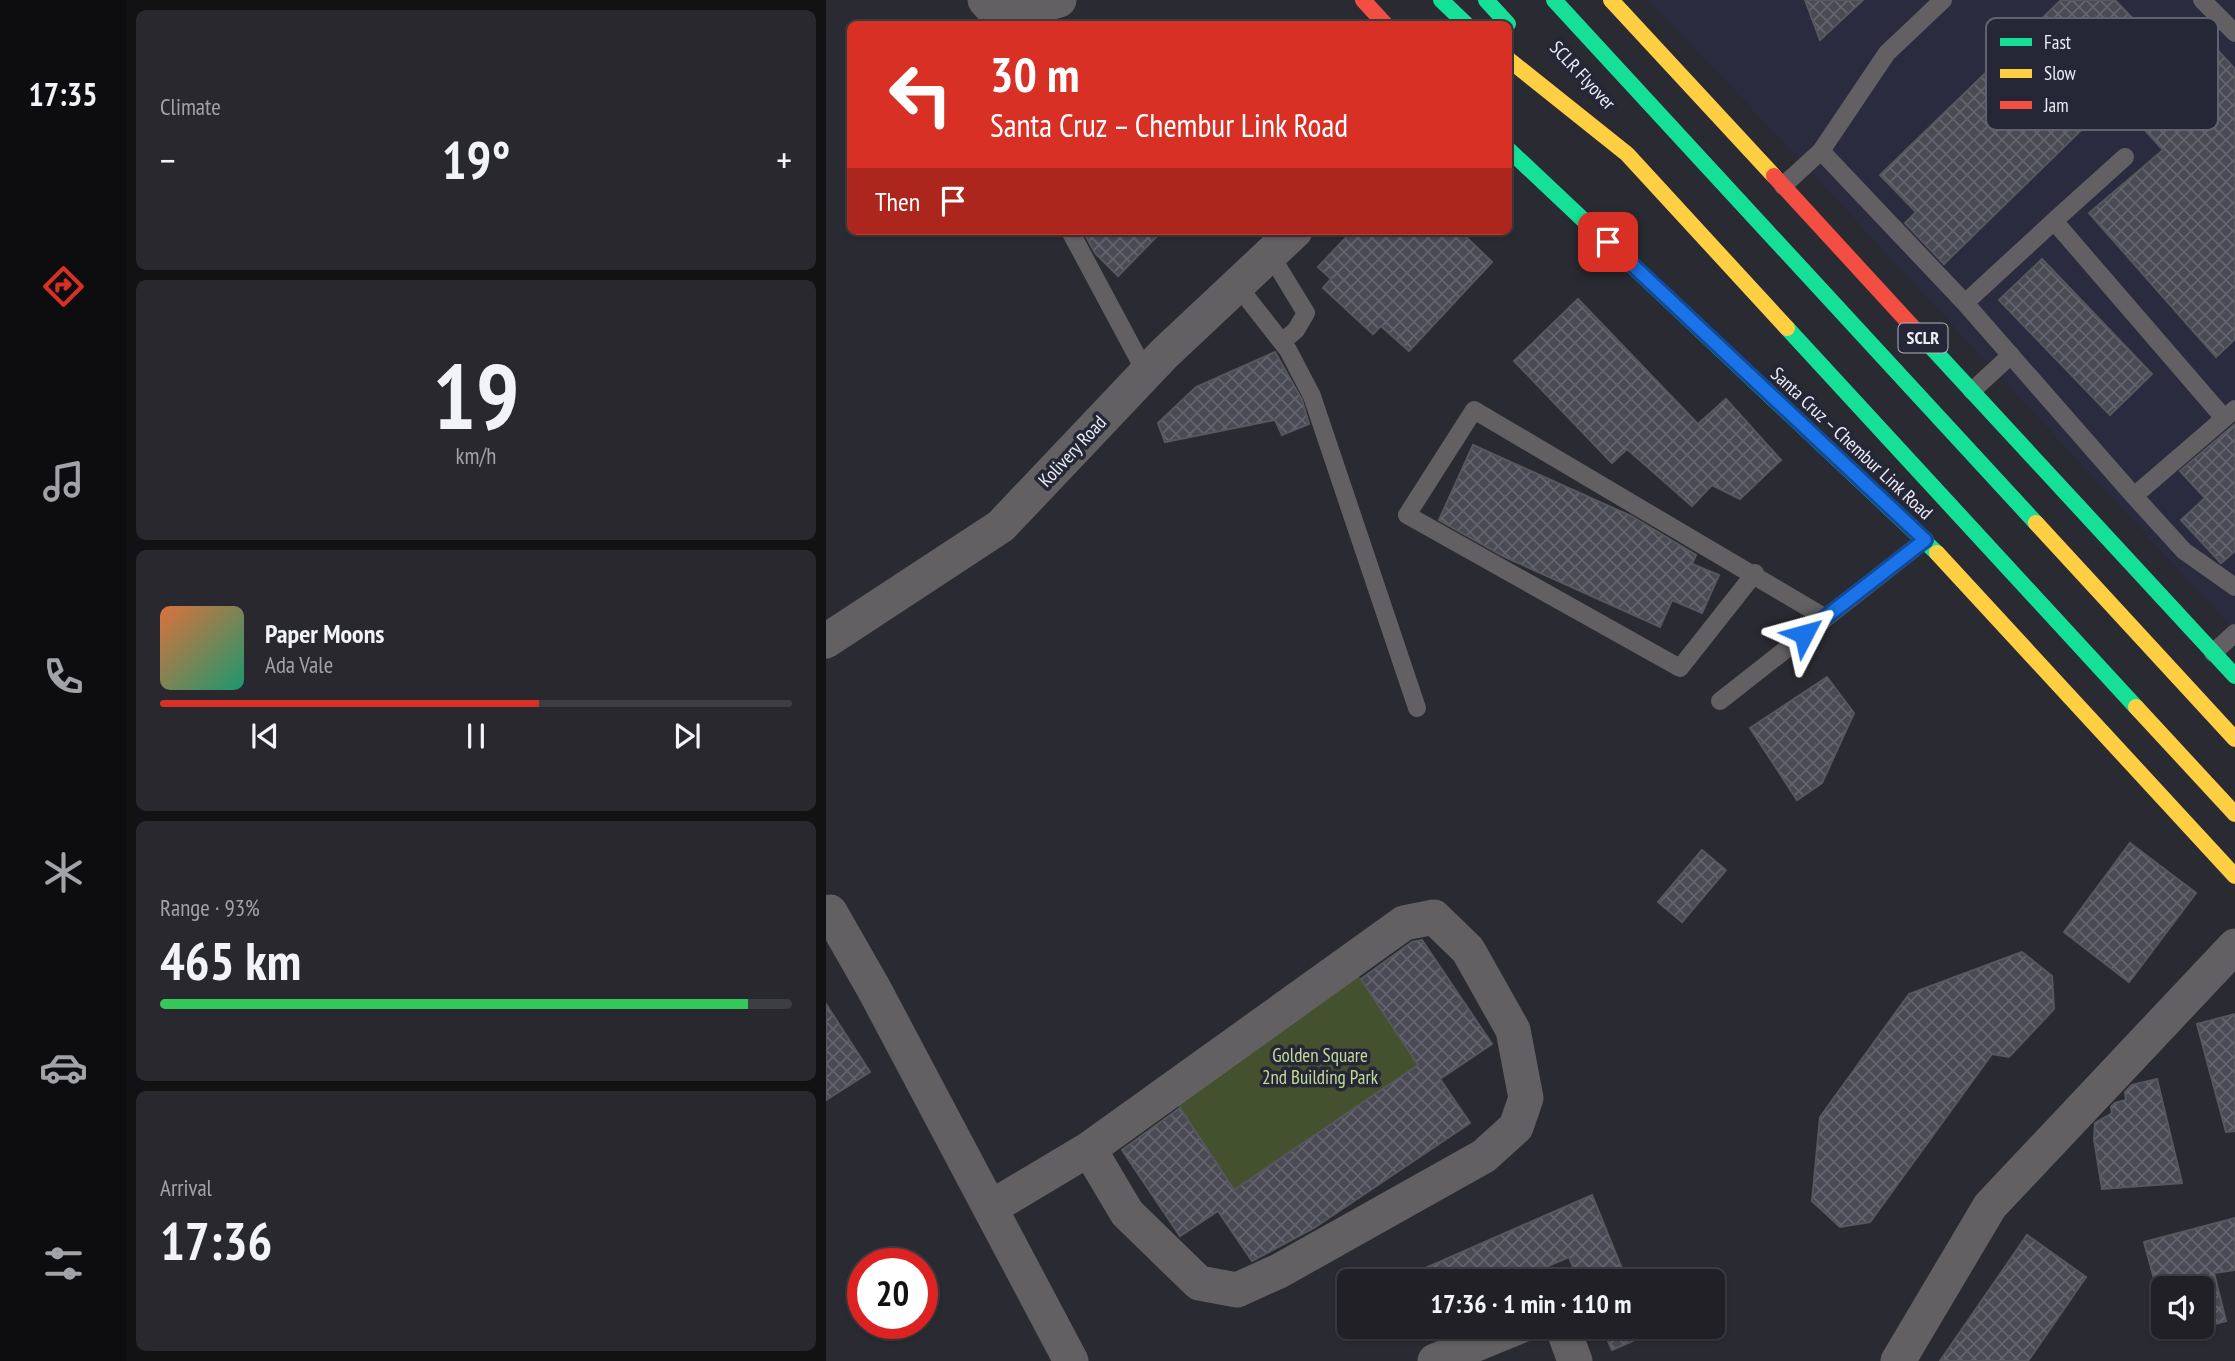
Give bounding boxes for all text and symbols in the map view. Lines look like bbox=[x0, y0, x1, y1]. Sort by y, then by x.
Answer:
legend bbox=[1986, 18, 2218, 130]
text: Fast bbox=[2044, 30, 2072, 54]
street label: SCLR Flyover bbox=[1545, 35, 1622, 115]
text: 30 m bbox=[990, 42, 1079, 106]
icon: left bbox=[875, 49, 966, 140]
text: Slow bbox=[2044, 61, 2077, 85]
text: 17:35 bbox=[28, 73, 98, 115]
text: Climate bbox=[160, 92, 221, 121]
text: Jam bbox=[2043, 93, 2069, 117]
text: Santa Cruz – Chembur Link Road bbox=[990, 104, 1348, 146]
text: 19° bbox=[442, 126, 510, 193]
text: − bbox=[160, 135, 176, 184]
text: + bbox=[776, 135, 792, 184]
icon: arrive bbox=[934, 182, 972, 220]
text: Then bbox=[875, 185, 920, 218]
pin bbox=[1578, 212, 1638, 272]
icon: arrive bbox=[1589, 223, 1627, 261]
icon: directions bbox=[39, 262, 88, 311]
road number: SCLR bbox=[1898, 324, 1948, 352]
text: 19 bbox=[433, 336, 520, 454]
street label: Santa Cruz – Chembur Link Road bbox=[1766, 362, 1938, 524]
street label: Kolivery Road bbox=[1033, 410, 1111, 492]
text: km/h bbox=[456, 441, 496, 470]
icon: music bbox=[39, 457, 88, 506]
position arrow bbox=[1767, 597, 1841, 671]
text: Paper Moons bbox=[265, 617, 384, 650]
text: Ada Vale bbox=[265, 650, 333, 679]
icon: phone bbox=[39, 652, 88, 701]
icon: previous bbox=[246, 717, 284, 755]
icon: pause bbox=[457, 717, 495, 755]
icon: next bbox=[668, 717, 706, 755]
icon: climate bbox=[39, 848, 88, 897]
text: Range · 93% bbox=[160, 893, 260, 922]
text: 465 km bbox=[160, 927, 301, 994]
icon: car bbox=[39, 1043, 88, 1092]
park label: Golden Square 2nd Building Park bbox=[1262, 1043, 1379, 1089]
text: Arrival bbox=[160, 1173, 212, 1202]
text: 17:36 bbox=[160, 1207, 272, 1274]
icon: filters bbox=[39, 1239, 88, 1288]
speed limit sign: 20 bbox=[847, 1248, 938, 1339]
map controls bbox=[2151, 1276, 2214, 1339]
button: sound bbox=[2151, 1276, 2214, 1339]
text: 17:36 · 1 min · 110 m bbox=[1431, 1287, 1631, 1320]

